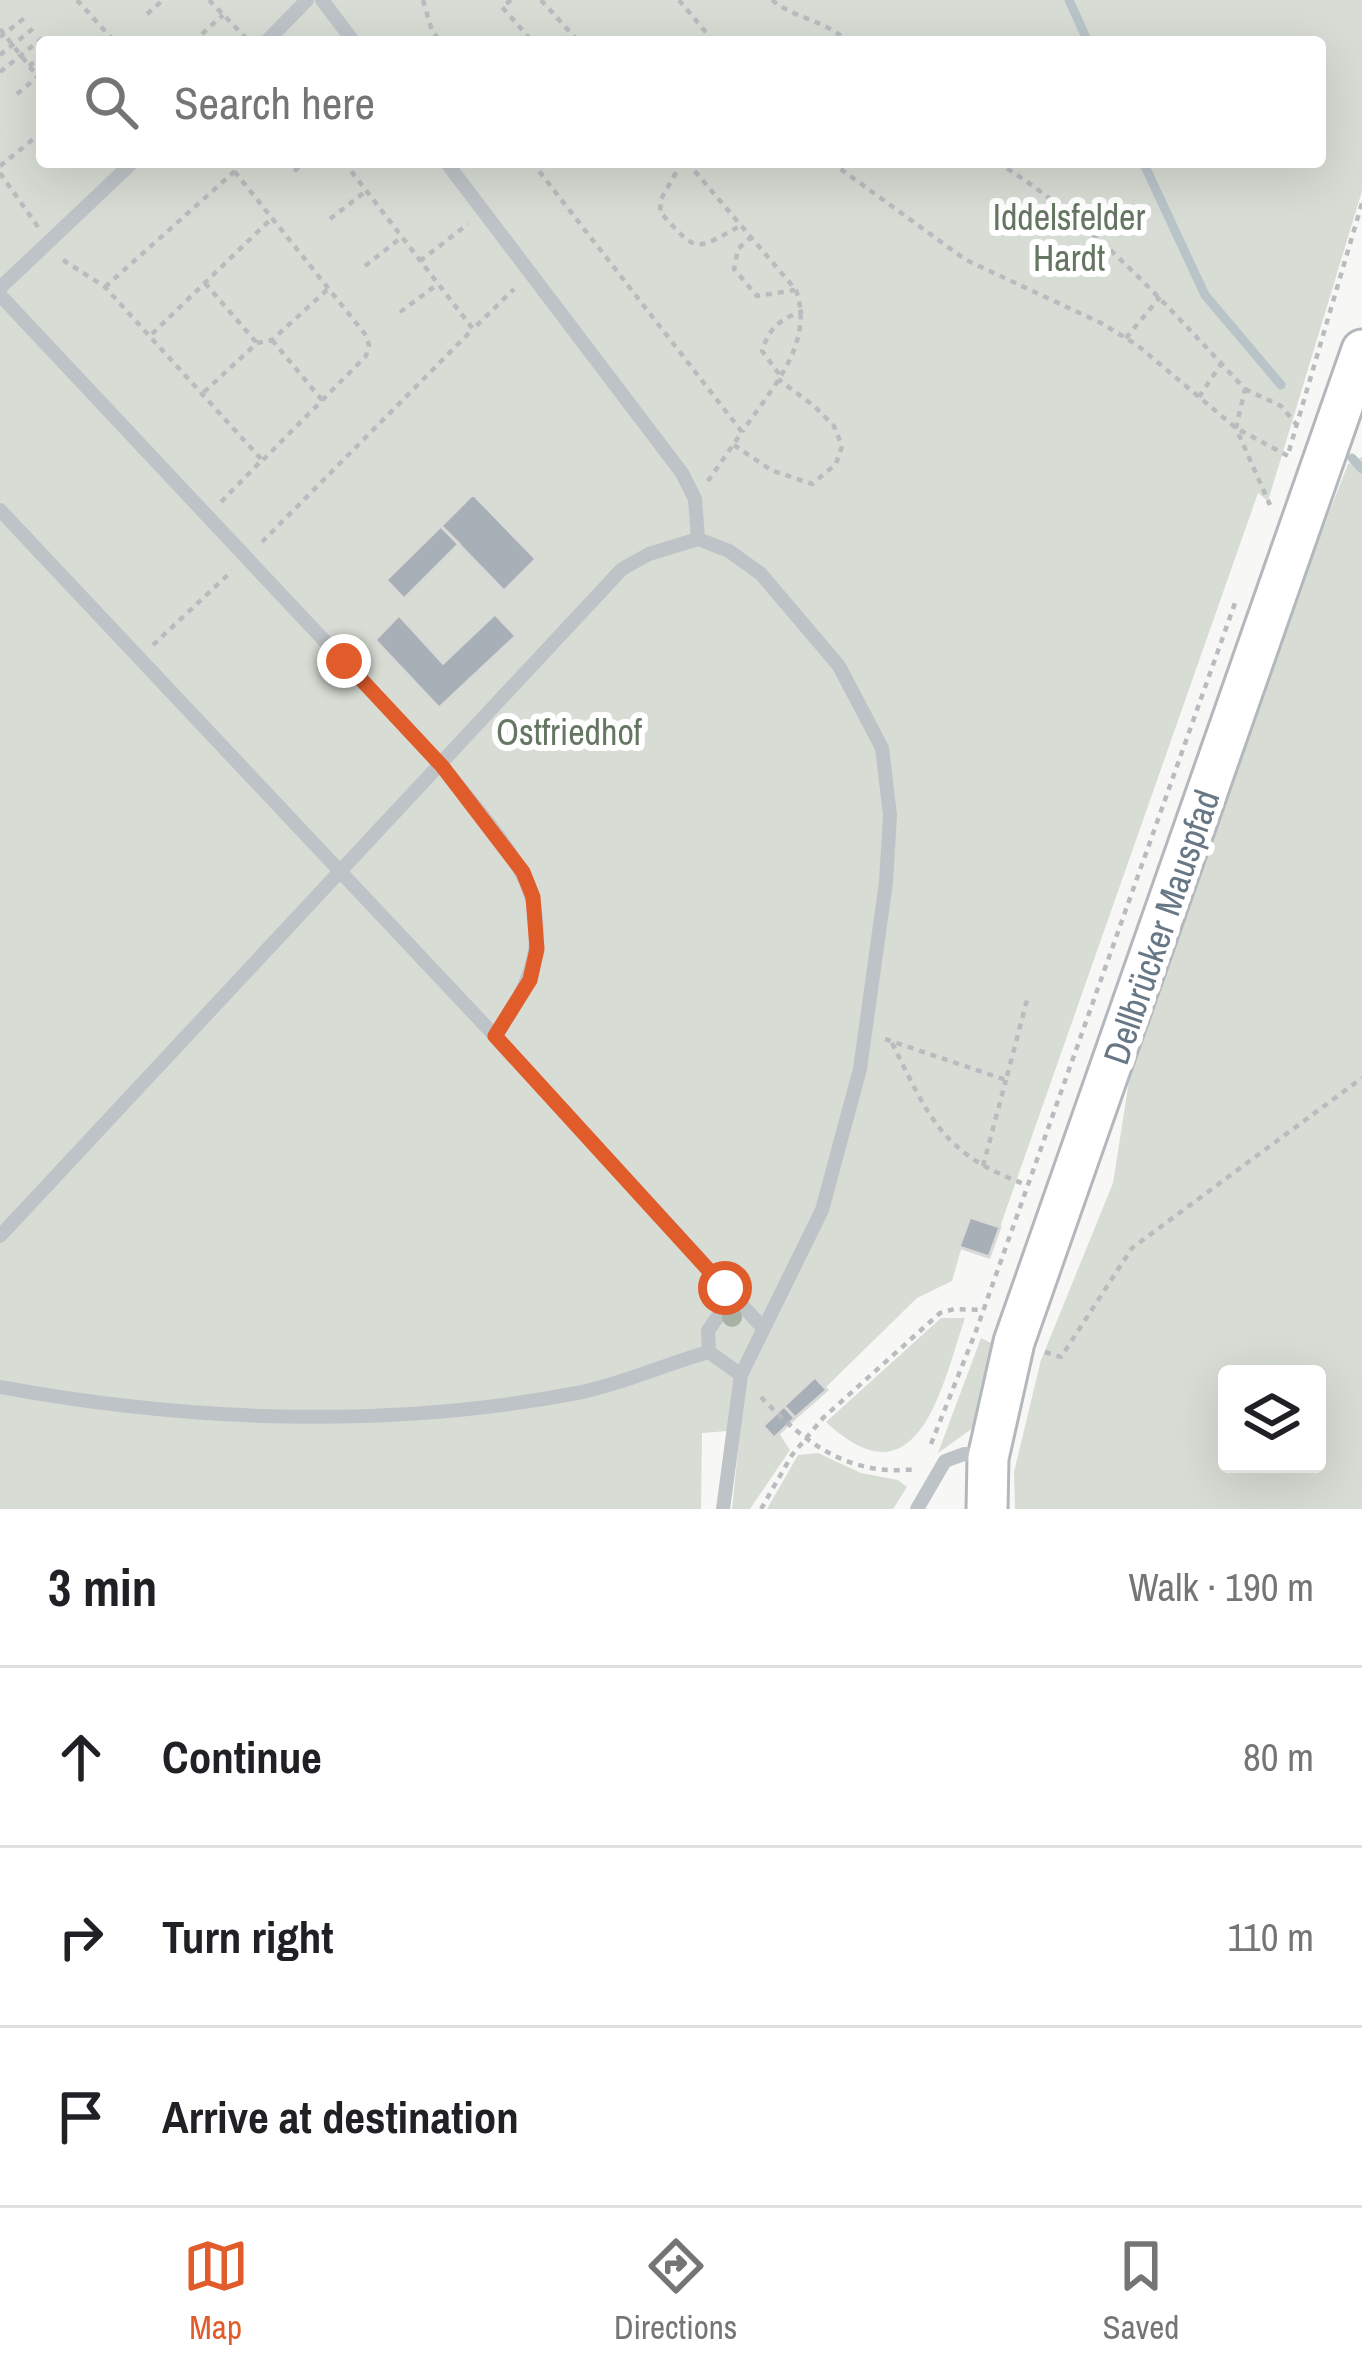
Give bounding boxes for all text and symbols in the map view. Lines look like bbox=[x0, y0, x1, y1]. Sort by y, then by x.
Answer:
search box bbox=[36, 36, 1326, 168]
icon: search bbox=[78, 69, 144, 135]
text: Search here bbox=[174, 72, 375, 133]
park label: Iddelsfelder Hardt bbox=[993, 193, 1145, 282]
route end bbox=[317, 634, 371, 688]
park label: Ostfriedhof bbox=[496, 708, 643, 756]
street label: Dellbrücker Mauspfad bbox=[1092, 783, 1230, 1071]
route start bbox=[698, 1261, 752, 1315]
map controls bbox=[1218, 1365, 1326, 1473]
button: layers bbox=[1218, 1365, 1326, 1473]
text: 3 min bbox=[48, 1553, 157, 1622]
text: Walk · 190 m bbox=[1129, 1561, 1314, 1613]
icon: ahead bbox=[48, 1724, 114, 1790]
text: Continue bbox=[162, 1726, 322, 1787]
text: 80 m bbox=[1243, 1731, 1314, 1783]
icon: right bbox=[48, 1904, 114, 1970]
text: Turn right bbox=[162, 1906, 334, 1967]
text: 110 m bbox=[1227, 1911, 1314, 1963]
icon: arrive bbox=[48, 2084, 114, 2150]
text: Arrive at destination bbox=[162, 2086, 519, 2147]
tab: Map bbox=[183, 2233, 249, 2349]
tab: Directions bbox=[614, 2233, 737, 2349]
tab: Saved bbox=[1103, 2233, 1179, 2349]

